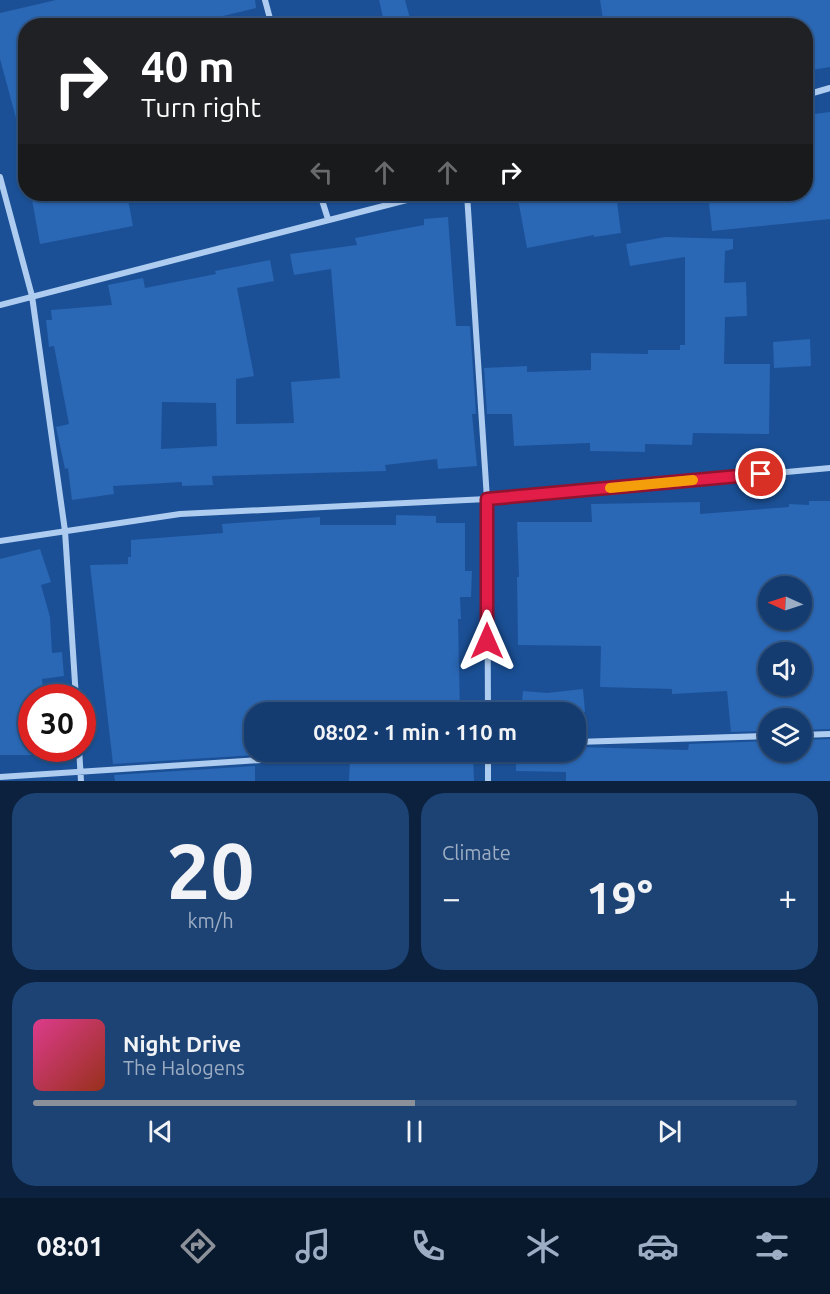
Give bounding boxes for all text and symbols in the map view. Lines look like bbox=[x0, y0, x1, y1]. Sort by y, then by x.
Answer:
icon: right bbox=[42, 42, 120, 120]
text: 40 m bbox=[141, 43, 235, 90]
text: Turn right bbox=[141, 92, 261, 122]
icon: left bbox=[305, 156, 338, 189]
icon: ahead bbox=[368, 156, 401, 189]
icon: ahead bbox=[431, 156, 464, 189]
icon: right bbox=[494, 156, 527, 189]
pin bbox=[735, 448, 786, 499]
icon: arrive bbox=[744, 457, 777, 490]
north arrow bbox=[758, 576, 812, 630]
map controls bbox=[758, 576, 812, 762]
position arrow bbox=[455, 609, 519, 673]
button: sound bbox=[758, 642, 812, 696]
speed limit sign: 30 bbox=[18, 684, 96, 762]
button: layers bbox=[758, 708, 812, 762]
text: 08:02 · 1 min · 110 m bbox=[313, 719, 517, 744]
text: 20 bbox=[167, 826, 254, 914]
text: Climate bbox=[442, 841, 511, 864]
text: 19° bbox=[586, 872, 653, 923]
text: − bbox=[442, 879, 461, 916]
text: + bbox=[778, 879, 797, 916]
text: km/h bbox=[187, 909, 234, 932]
text: Night Drive bbox=[123, 1031, 241, 1056]
text: The Halogens bbox=[123, 1056, 245, 1079]
icon: previous bbox=[144, 1115, 177, 1148]
icon: pause bbox=[398, 1115, 431, 1148]
icon: next bbox=[653, 1115, 686, 1148]
icon: directions bbox=[177, 1225, 219, 1267]
icon: music bbox=[292, 1225, 334, 1267]
icon: phone bbox=[407, 1225, 449, 1267]
icon: climate bbox=[522, 1225, 564, 1267]
icon: car bbox=[637, 1225, 679, 1267]
icon: filters bbox=[751, 1225, 793, 1267]
text: 08:01 bbox=[36, 1231, 104, 1261]

